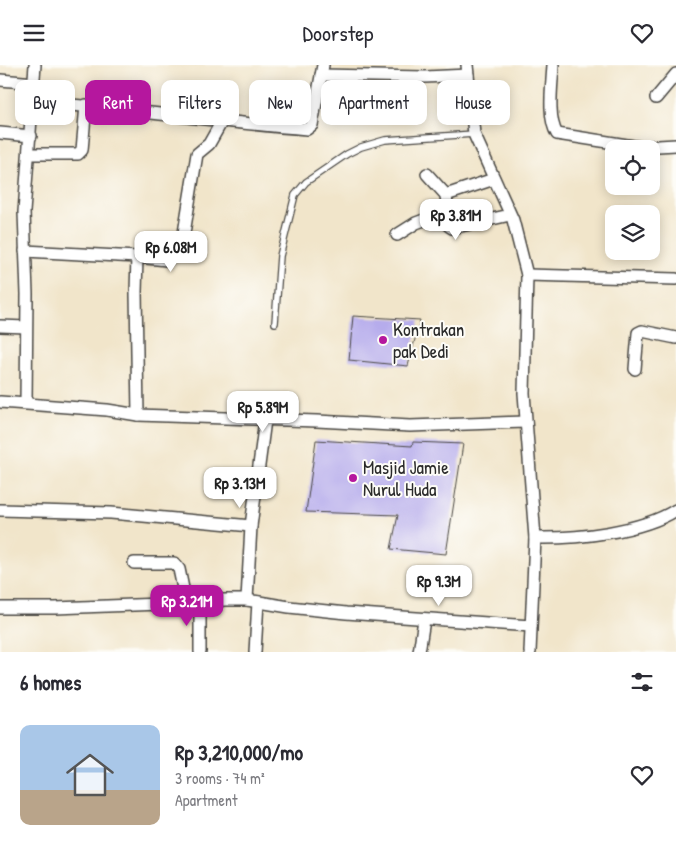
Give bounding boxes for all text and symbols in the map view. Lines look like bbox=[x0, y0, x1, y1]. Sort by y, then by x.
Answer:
text: Doorstep bbox=[303, 18, 373, 48]
icon: menu bbox=[20, 19, 48, 47]
icon: heart bbox=[628, 19, 656, 47]
chip: Buy bbox=[15, 80, 75, 125]
chip: Rent bbox=[85, 80, 151, 125]
chip: Filters bbox=[161, 80, 239, 125]
chip: New bbox=[249, 80, 311, 125]
chip: Apartment bbox=[321, 80, 427, 125]
chip: House bbox=[437, 80, 510, 125]
map controls bbox=[605, 140, 660, 260]
button: locate bbox=[605, 140, 660, 195]
pin: Rp 3.81M bbox=[404, 199, 508, 241]
text: Rp 3.81M bbox=[431, 204, 481, 226]
button: layers bbox=[605, 205, 660, 260]
pin: Rp 6.08M bbox=[119, 231, 223, 273]
text: Rp 6.08M bbox=[145, 236, 197, 258]
place label: Kontrakan pak Dedi bbox=[393, 316, 464, 364]
marker: Kontrakan pak Dedi bbox=[377, 334, 389, 346]
pin: Rp 5.89M bbox=[211, 391, 315, 433]
text: Rp 5.89M bbox=[238, 396, 288, 418]
place label: Masjid Jamie Nurul Huda bbox=[363, 454, 449, 502]
pin: Rp 3.13M bbox=[188, 467, 292, 509]
text: Rp 3.13M bbox=[215, 472, 265, 494]
marker: Masjid Jamie Nurul Huda bbox=[347, 472, 359, 484]
pin: Rp 9.3M bbox=[393, 565, 485, 607]
text: Rp 9.3M bbox=[417, 570, 461, 592]
pin: Rp 3.21M bbox=[135, 585, 239, 627]
text: Rp 3.21M bbox=[161, 590, 213, 612]
text: 6 homes bbox=[20, 668, 81, 697]
icon: filters bbox=[628, 668, 656, 696]
text: Rp 3,210,000/mo bbox=[175, 738, 303, 767]
icon: home bbox=[60, 745, 120, 805]
icon: heart bbox=[628, 761, 656, 789]
text: 3 rooms · 74 m² bbox=[175, 767, 265, 789]
text: Apartment bbox=[175, 789, 238, 811]

